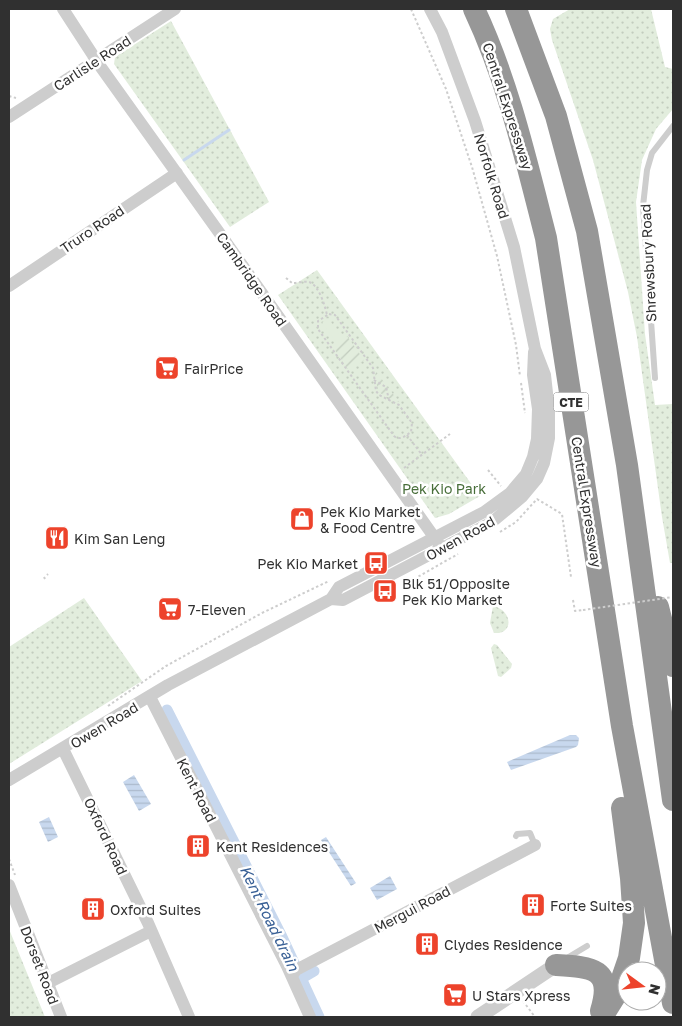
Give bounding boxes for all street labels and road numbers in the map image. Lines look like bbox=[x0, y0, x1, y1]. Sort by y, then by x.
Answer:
street label: Carlisle Road bbox=[50, 32, 134, 94]
street label: Central Expressway bbox=[479, 40, 537, 172]
street label: Norfolk Road bbox=[471, 131, 513, 221]
street label: Truro Road bbox=[57, 202, 127, 256]
street label: Shrewsbury Road bbox=[636, 204, 660, 322]
street label: Cambridge Road bbox=[213, 229, 291, 329]
road number: CTE bbox=[554, 392, 588, 412]
street label: Central Expressway bbox=[568, 435, 606, 569]
street label: Owen Road bbox=[423, 512, 497, 564]
street label: Owen Road bbox=[67, 698, 141, 752]
street label: Kent Road bbox=[174, 755, 220, 825]
street label: Oxford Road bbox=[81, 795, 131, 877]
street label: Mergui Road bbox=[371, 882, 453, 936]
street label: Dorset Road bbox=[17, 923, 63, 1007]

